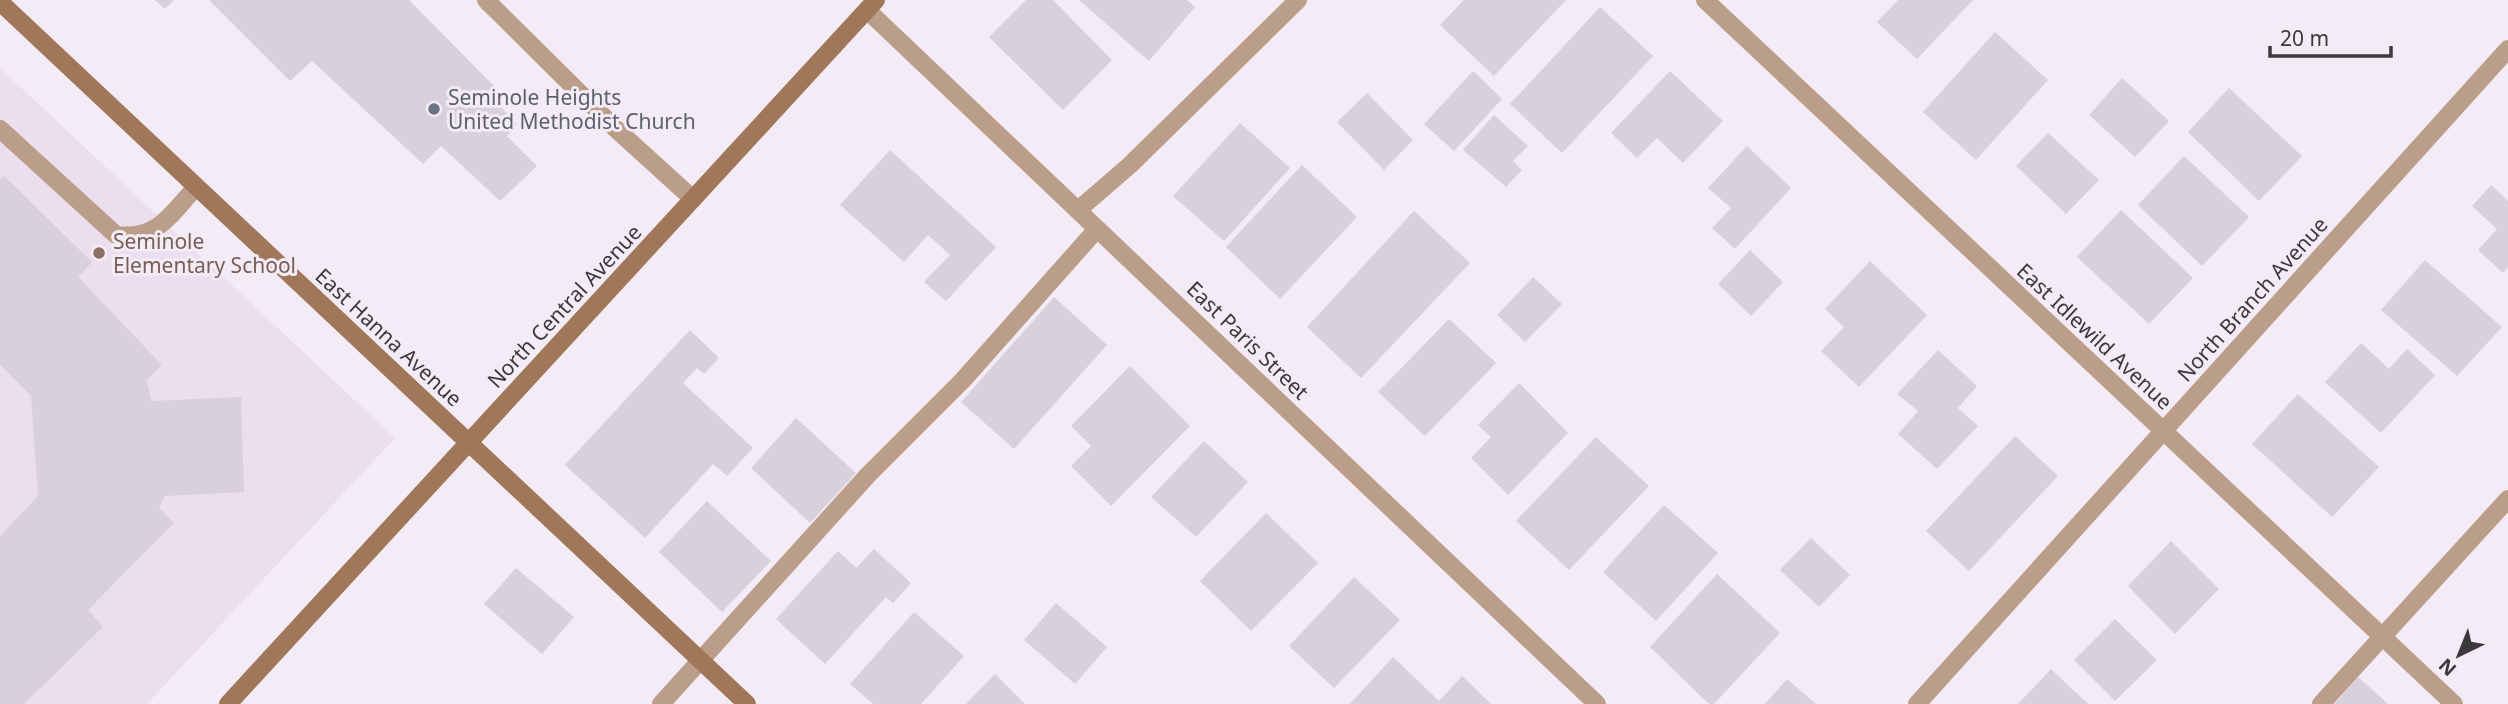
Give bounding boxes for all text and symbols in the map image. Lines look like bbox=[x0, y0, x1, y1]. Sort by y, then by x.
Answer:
scale bar bbox=[2270, 14, 2391, 58]
text: 20 m bbox=[2280, 24, 2329, 52]
place label: Seminole Heights United Methodist Church bbox=[448, 83, 696, 135]
marker: Seminole Heights United Methodist Church bbox=[426, 101, 442, 117]
street label: North Branch Avenue bbox=[2171, 211, 2333, 387]
street label: North Central Avenue bbox=[481, 218, 647, 394]
place label: Seminole Elementary School bbox=[113, 227, 296, 279]
marker: Seminole Elementary School bbox=[91, 245, 107, 261]
street label: East Idlewild Avenue bbox=[2011, 257, 2179, 415]
street label: East Hanna Avenue bbox=[310, 262, 468, 412]
street label: East Paris Street bbox=[1181, 275, 1315, 406]
north arrow bbox=[2424, 620, 2494, 690]
text: N bbox=[2433, 653, 2462, 682]

